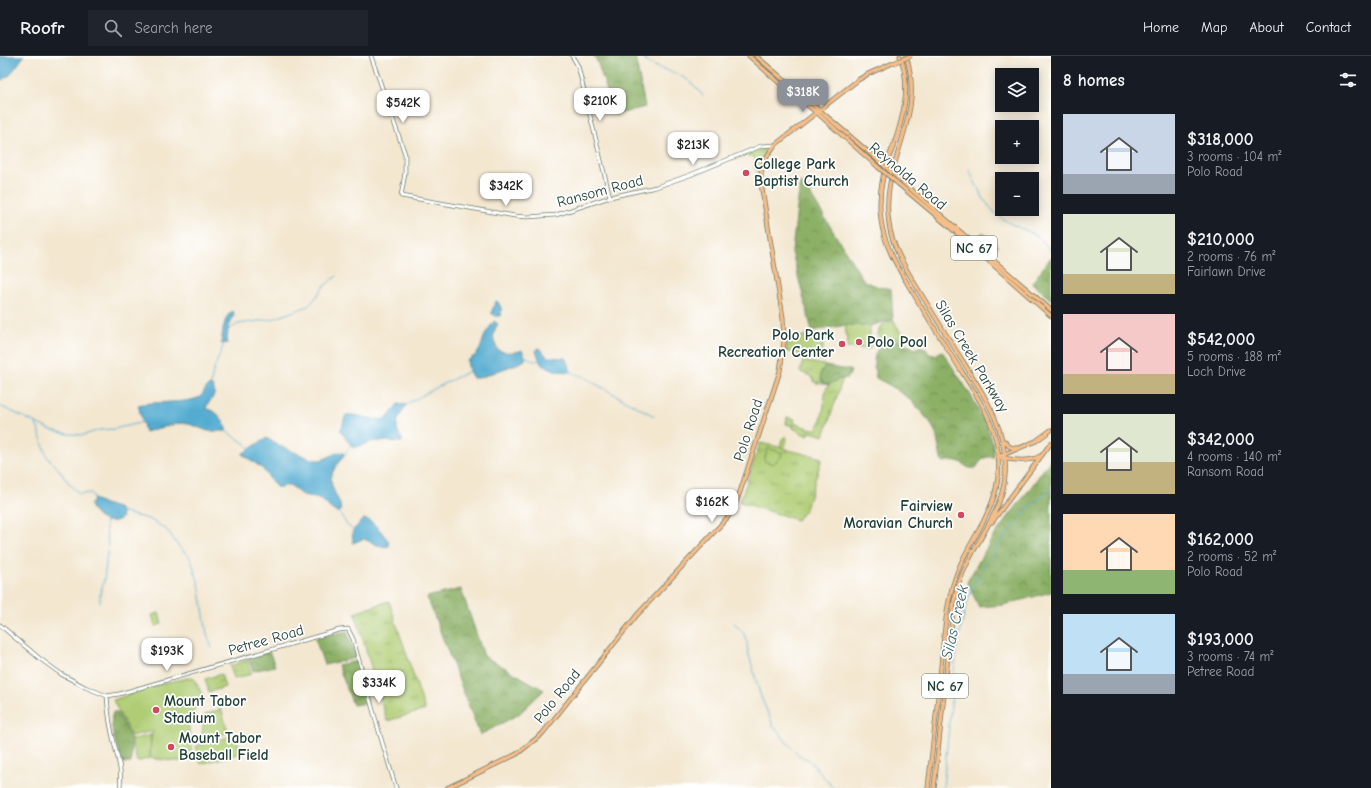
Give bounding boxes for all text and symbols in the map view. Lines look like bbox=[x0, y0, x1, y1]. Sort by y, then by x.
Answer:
search box bbox=[88, 10, 368, 46]
text: Roofr bbox=[20, 17, 64, 39]
icon: search bbox=[102, 17, 124, 39]
text: Search here bbox=[134, 19, 212, 37]
text: Home bbox=[1143, 19, 1179, 36]
text: Map bbox=[1201, 19, 1227, 36]
text: About bbox=[1249, 19, 1284, 36]
text: Contact bbox=[1306, 19, 1351, 36]
map controls bbox=[995, 68, 1039, 216]
button: layers bbox=[995, 68, 1039, 112]
icon: filters bbox=[1337, 69, 1359, 91]
text: 8 homes bbox=[1063, 71, 1125, 90]
pin: $318K bbox=[775, 79, 831, 113]
text: $318K bbox=[786, 84, 820, 99]
pin: $210K bbox=[572, 88, 628, 122]
pin: $542K bbox=[375, 90, 431, 124]
text: $210K bbox=[583, 93, 617, 108]
text: $542K bbox=[386, 95, 420, 110]
button: + bbox=[995, 120, 1039, 164]
icon: home bbox=[1095, 130, 1143, 178]
text: $318,000 bbox=[1187, 130, 1253, 149]
pin: $213K bbox=[665, 132, 721, 166]
text: $213K bbox=[676, 137, 710, 152]
street label: Reynolda Road bbox=[866, 138, 950, 214]
text: 3 rooms · 104 m² bbox=[1187, 149, 1281, 164]
place label: College Park Baptist Church bbox=[754, 155, 849, 190]
text: Polo Road bbox=[1187, 164, 1243, 179]
marker: College Park Baptist Church bbox=[741, 168, 751, 178]
street label: Ransom Road bbox=[555, 171, 645, 211]
button: − bbox=[995, 172, 1039, 216]
pin: $342K bbox=[478, 173, 534, 207]
text: $342K bbox=[489, 178, 523, 193]
icon: home bbox=[1095, 230, 1143, 278]
text: $210,000 bbox=[1187, 230, 1255, 249]
road number: NC 67 bbox=[951, 236, 997, 260]
text: 2 rooms · 76 m² bbox=[1187, 249, 1275, 264]
text: Fairlawn Drive bbox=[1187, 264, 1265, 279]
street label: Silas Creek Parkway bbox=[931, 296, 1013, 416]
place label: Polo Park Recreation Center bbox=[718, 326, 835, 361]
icon: home bbox=[1095, 330, 1143, 378]
text: $542,000 bbox=[1187, 330, 1255, 349]
place label: Polo Pool bbox=[867, 333, 927, 351]
marker: Polo Pool bbox=[854, 337, 864, 347]
marker: Polo Park Recreation Center bbox=[837, 339, 847, 349]
text: 5 rooms · 188 m² bbox=[1187, 349, 1281, 364]
text: Loch Drive bbox=[1187, 364, 1246, 379]
street label: Polo Road bbox=[730, 397, 766, 463]
icon: home bbox=[1095, 430, 1143, 478]
text: $342,000 bbox=[1187, 430, 1254, 449]
text: 4 rooms · 140 m² bbox=[1187, 449, 1281, 464]
text: Ransom Road bbox=[1187, 464, 1264, 479]
pin: $162K bbox=[684, 489, 740, 523]
text: $162K bbox=[695, 494, 729, 509]
place label: Fairview Moravian Church bbox=[844, 497, 953, 532]
marker: Fairview Moravian Church bbox=[956, 510, 966, 520]
icon: home bbox=[1095, 530, 1143, 578]
text: $162,000 bbox=[1187, 530, 1254, 549]
text: 2 rooms · 52 m² bbox=[1187, 549, 1276, 564]
text: Polo Road bbox=[1187, 564, 1243, 579]
water label: Silas Creek bbox=[938, 583, 972, 661]
street label: Petree Road bbox=[226, 621, 306, 659]
icon: home bbox=[1095, 630, 1143, 678]
text: $193,000 bbox=[1187, 630, 1254, 649]
pin: $193K bbox=[139, 638, 195, 672]
text: $193K bbox=[150, 643, 184, 658]
text: 3 rooms · 74 m² bbox=[1187, 649, 1273, 664]
text: Petree Road bbox=[1187, 664, 1254, 679]
street label: Polo Road bbox=[530, 665, 584, 727]
pin: $334K bbox=[351, 670, 407, 704]
road number: NC 67 bbox=[922, 674, 968, 698]
text: $334K bbox=[362, 675, 396, 690]
place label: Mount Tabor Stadium bbox=[164, 692, 246, 727]
marker: Mount Tabor Stadium bbox=[151, 705, 161, 715]
place label: Mount Tabor Baseball Field bbox=[179, 729, 269, 764]
marker: Mount Tabor Baseball Field bbox=[166, 742, 176, 752]

